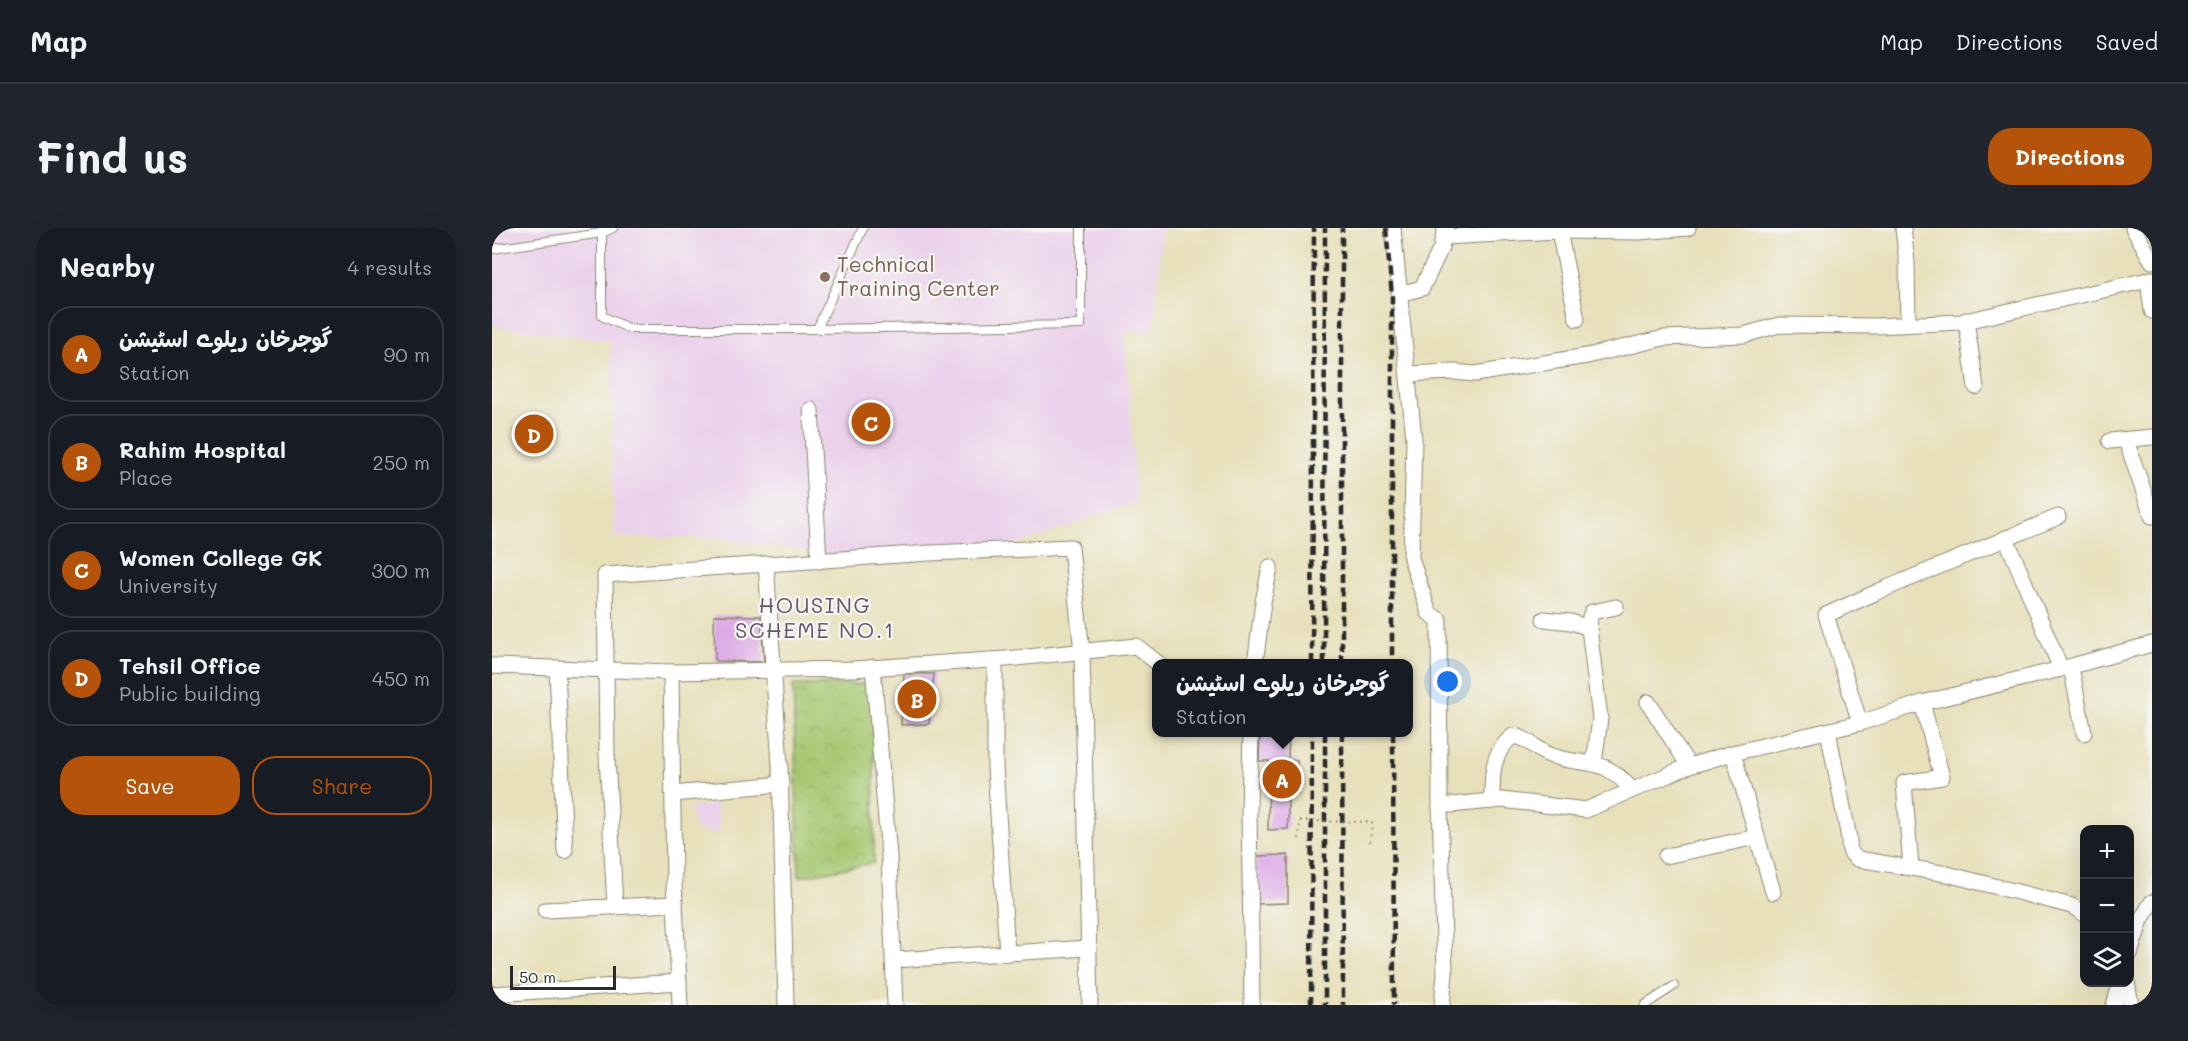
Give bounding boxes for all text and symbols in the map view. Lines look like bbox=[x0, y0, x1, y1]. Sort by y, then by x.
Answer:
text: Map bbox=[30, 23, 87, 59]
text: Map bbox=[1880, 28, 1923, 55]
text: Directions bbox=[1956, 28, 2063, 55]
text: Saved bbox=[2096, 28, 2158, 55]
button: Directions bbox=[1988, 128, 2152, 185]
text: Find us bbox=[36, 129, 188, 184]
text: Nearby bbox=[60, 250, 155, 284]
place label: Technical Training Center bbox=[837, 250, 1000, 301]
text: 4 results bbox=[347, 254, 432, 280]
marker: Technical Training Center bbox=[818, 270, 832, 284]
text: گوجرخان ریلوے اسٹیشن bbox=[119, 324, 332, 353]
text: A bbox=[75, 341, 88, 367]
text: 90 m bbox=[384, 341, 430, 367]
text: Station bbox=[119, 359, 189, 385]
pin: C bbox=[852, 400, 890, 444]
pin: D bbox=[514, 412, 554, 456]
text: Rahim Hospital bbox=[119, 435, 286, 464]
text: B bbox=[75, 449, 88, 475]
text: 250 m bbox=[373, 449, 430, 475]
text: Place bbox=[119, 464, 173, 490]
text: Women College GK bbox=[119, 543, 322, 572]
text: C bbox=[74, 557, 89, 583]
text: 300 m bbox=[371, 557, 430, 583]
text: University bbox=[119, 572, 218, 598]
district label: HOUSING SCHEME NO.1 bbox=[735, 590, 895, 644]
text: Tehsil Office bbox=[119, 651, 261, 680]
popup bbox=[1152, 659, 1413, 737]
text: D bbox=[74, 665, 89, 691]
text: 450 m bbox=[372, 665, 430, 691]
your location bbox=[1433, 667, 1462, 696]
text: گوجرخان ریلوے اسٹیشن bbox=[1176, 668, 1389, 697]
pin: B bbox=[898, 676, 936, 722]
text: Public building bbox=[119, 680, 261, 706]
text: Station bbox=[1176, 703, 1246, 729]
button: Save bbox=[60, 756, 240, 815]
button: Share bbox=[252, 756, 432, 815]
pin: A bbox=[1262, 756, 1302, 802]
map controls bbox=[2080, 825, 2134, 987]
button: + bbox=[2080, 825, 2134, 879]
button: − bbox=[2080, 879, 2134, 933]
button: layers bbox=[2080, 933, 2134, 987]
scale bar bbox=[510, 963, 616, 990]
text: 50 m bbox=[519, 966, 556, 987]

